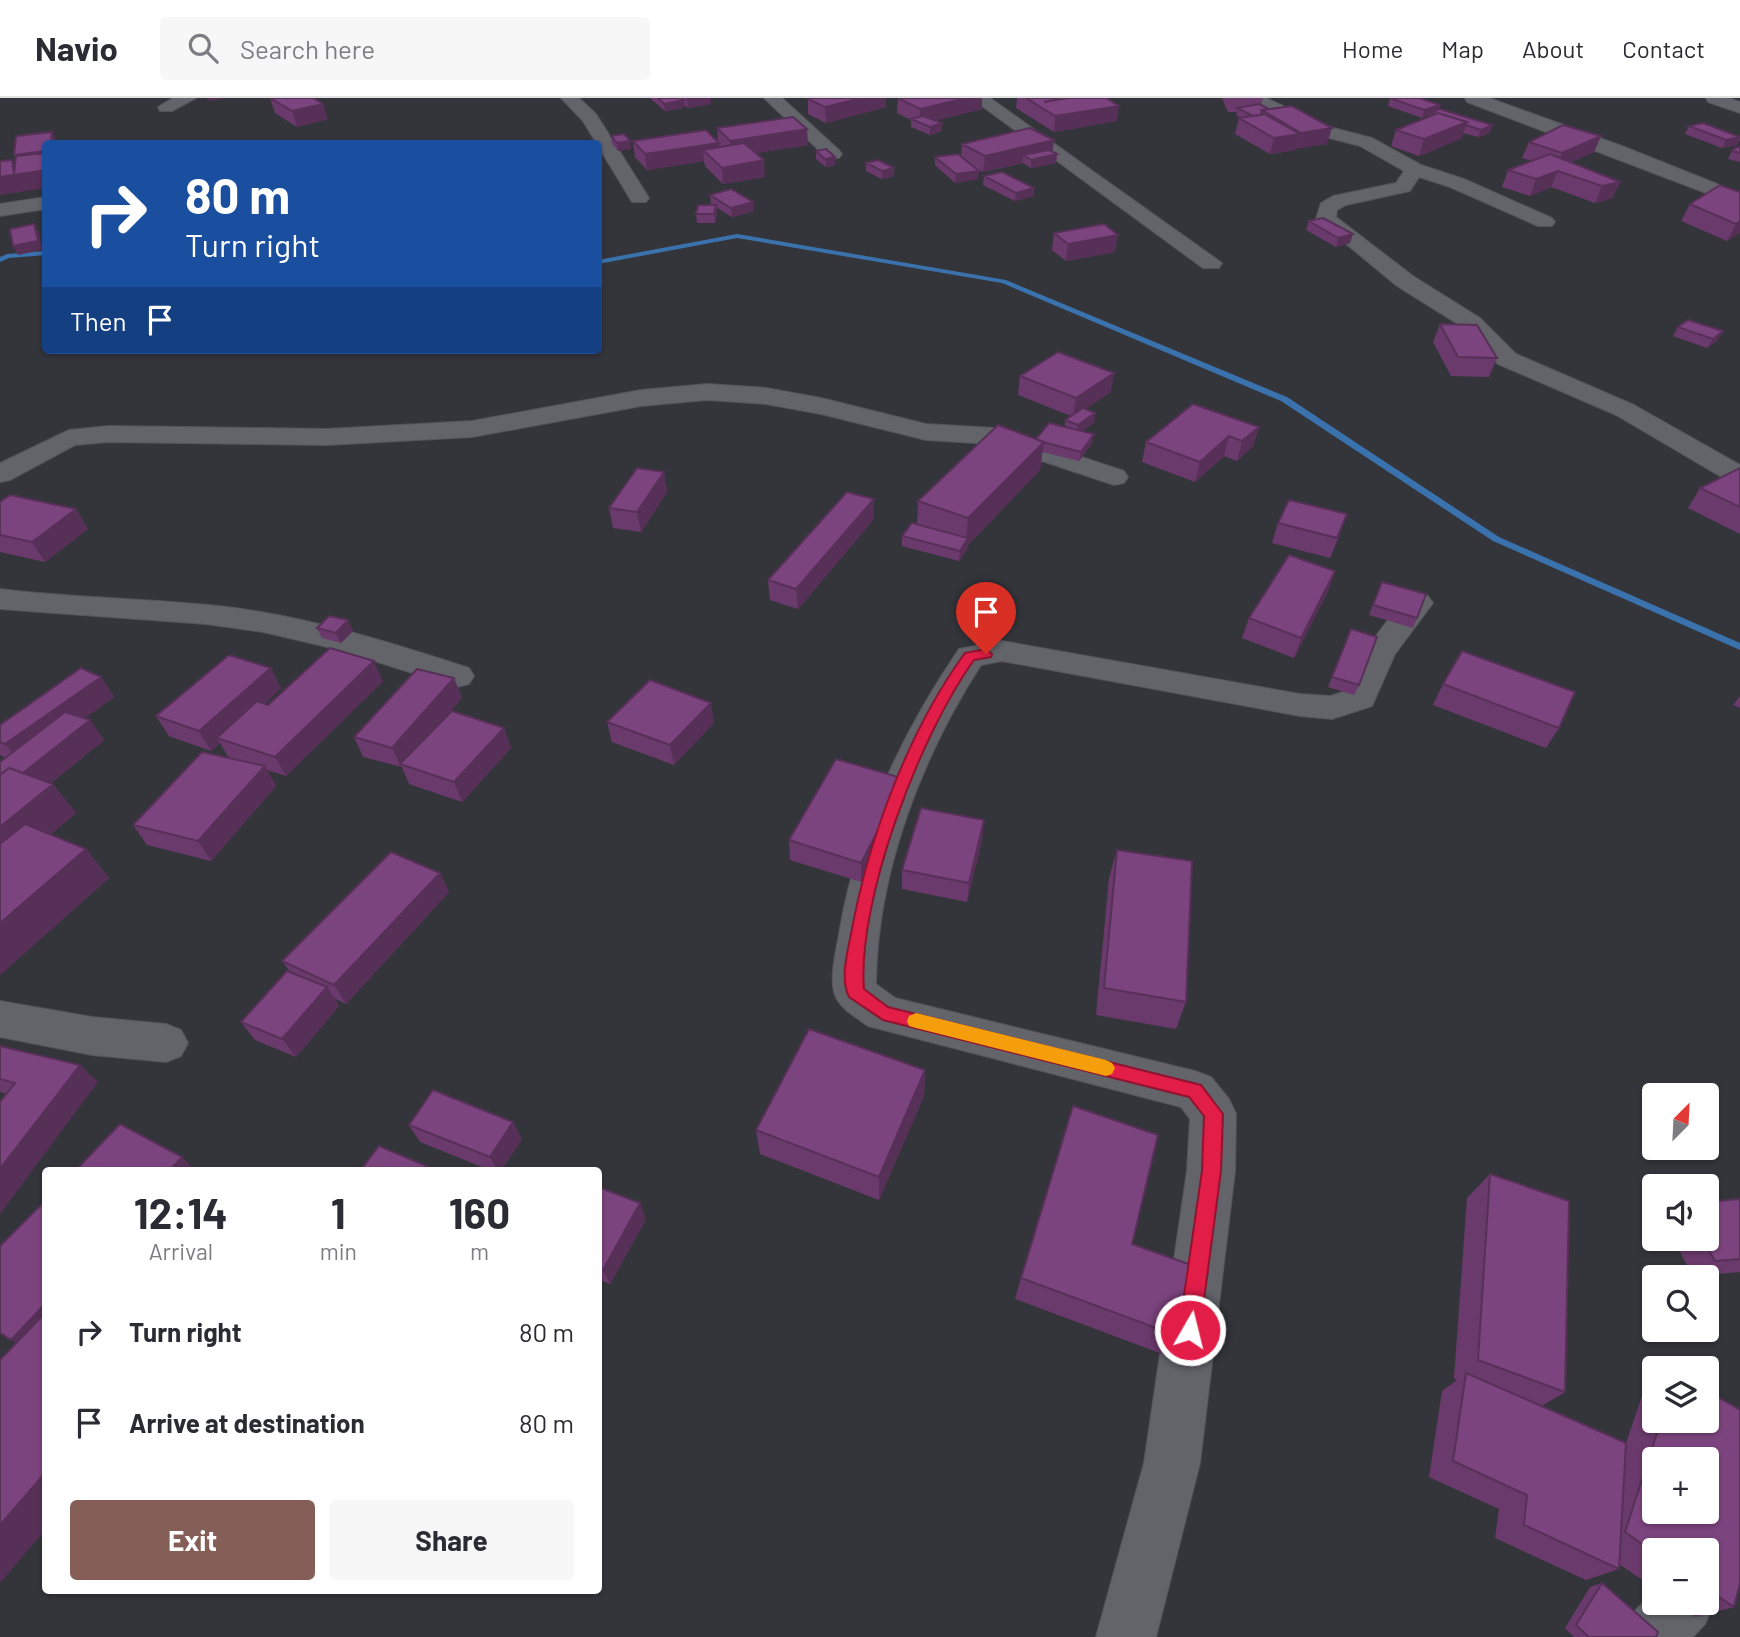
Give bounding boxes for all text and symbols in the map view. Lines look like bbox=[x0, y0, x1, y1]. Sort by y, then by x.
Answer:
search box bbox=[160, 17, 650, 80]
text: Navio bbox=[35, 28, 118, 68]
icon: search bbox=[184, 29, 222, 67]
text: Search here bbox=[240, 33, 375, 64]
text: Home bbox=[1342, 34, 1403, 63]
text: Map bbox=[1441, 34, 1484, 63]
text: About bbox=[1522, 34, 1584, 63]
text: Contact bbox=[1622, 34, 1705, 63]
text: 80 m bbox=[185, 165, 290, 224]
icon: right bbox=[70, 168, 161, 259]
text: Turn right bbox=[185, 225, 320, 263]
icon: arrive bbox=[141, 301, 179, 339]
text: Then bbox=[70, 305, 127, 336]
pin bbox=[956, 582, 1016, 654]
icon: arrive bbox=[967, 593, 1005, 631]
north arrow bbox=[1642, 1083, 1718, 1160]
map controls bbox=[1642, 1083, 1719, 1615]
button: sound bbox=[1642, 1174, 1719, 1251]
text: 12:14 bbox=[134, 1187, 228, 1237]
text: 1 bbox=[331, 1187, 346, 1237]
text: 160 bbox=[449, 1187, 510, 1237]
text: Arrival bbox=[149, 1237, 213, 1265]
text: min bbox=[320, 1237, 357, 1265]
text: m bbox=[470, 1237, 489, 1265]
button: search bbox=[1642, 1265, 1719, 1342]
position arrow bbox=[1153, 1293, 1227, 1367]
icon: right bbox=[70, 1313, 108, 1351]
text: Turn right bbox=[129, 1316, 242, 1347]
text: 80 m bbox=[519, 1316, 574, 1347]
button: layers bbox=[1642, 1356, 1719, 1433]
icon: arrive bbox=[70, 1404, 108, 1442]
text: Arrive at destination bbox=[129, 1407, 365, 1438]
text: 80 m bbox=[519, 1407, 574, 1438]
button: + bbox=[1642, 1447, 1719, 1524]
button: Exit bbox=[70, 1500, 315, 1580]
button: Share bbox=[329, 1500, 574, 1580]
button: − bbox=[1642, 1538, 1719, 1615]

